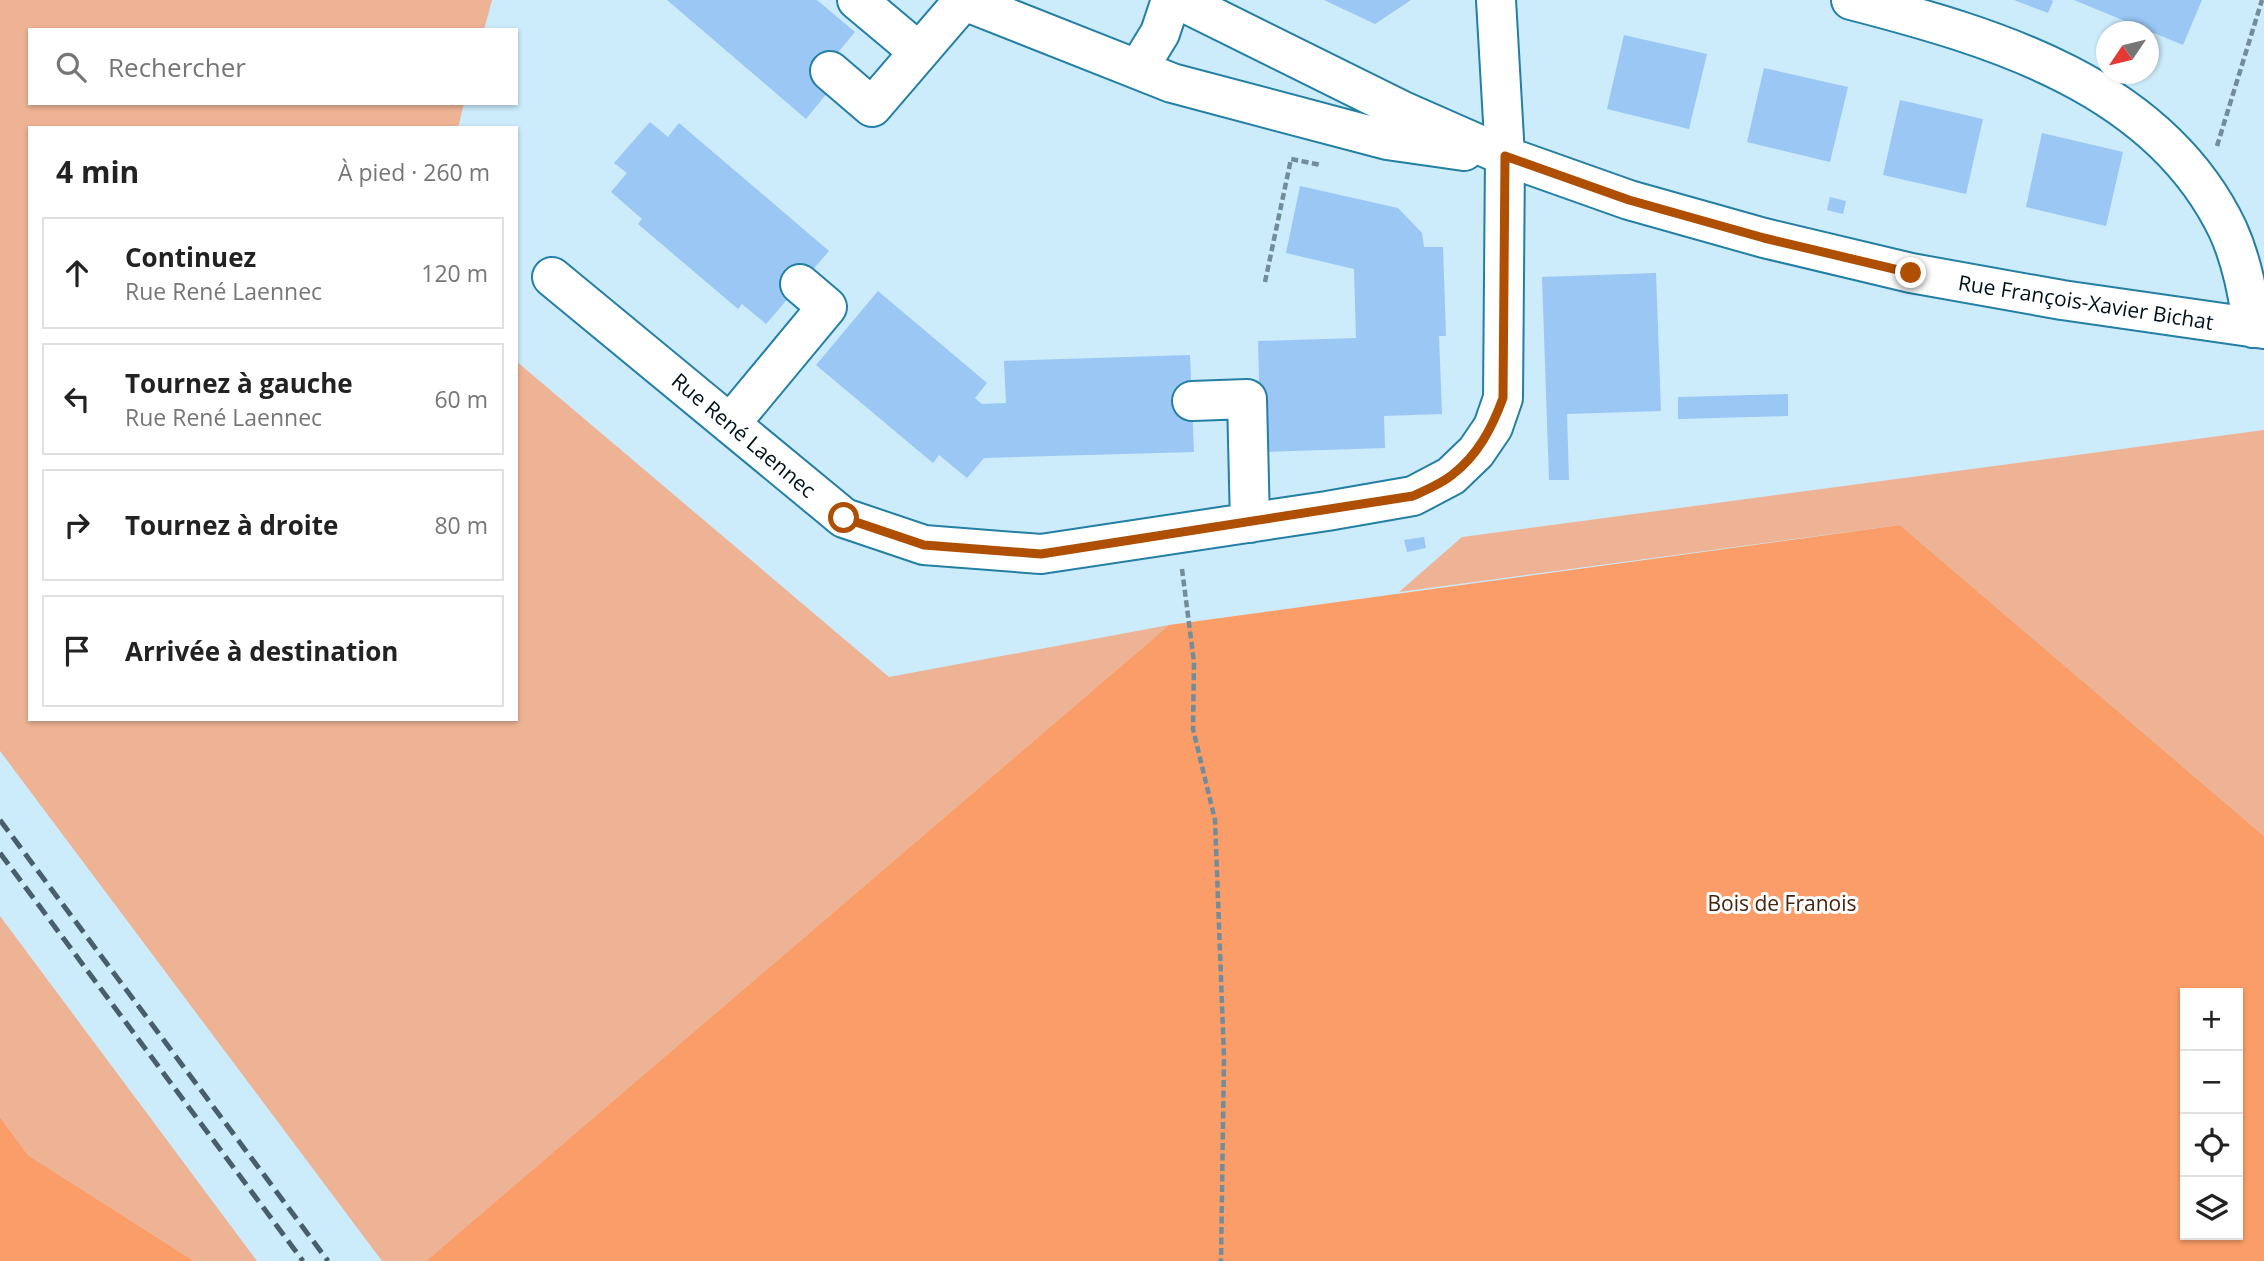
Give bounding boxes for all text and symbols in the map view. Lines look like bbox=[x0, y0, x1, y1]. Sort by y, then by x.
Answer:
north arrow bbox=[2096, 21, 2159, 84]
search box bbox=[28, 28, 518, 105]
icon: search bbox=[52, 48, 90, 86]
text: Rechercher bbox=[108, 49, 246, 85]
text: 4 min bbox=[56, 151, 139, 192]
text: À pied · 260 m bbox=[338, 156, 490, 188]
text: Continuez bbox=[125, 239, 256, 275]
icon: ahead bbox=[58, 254, 96, 292]
text: 120 m bbox=[421, 257, 488, 289]
route end bbox=[1895, 257, 1926, 288]
street label: Rue François-Xavier Bichat bbox=[1956, 268, 2216, 336]
text: Rue René Laennec bbox=[125, 275, 322, 307]
text: Tournez à gauche bbox=[125, 365, 353, 401]
street label: Rue René Laennec bbox=[666, 366, 822, 504]
icon: left bbox=[58, 380, 96, 418]
text: 60 m bbox=[434, 383, 488, 415]
text: Rue René Laennec bbox=[125, 401, 322, 433]
route start bbox=[828, 502, 859, 533]
icon: right bbox=[58, 506, 96, 544]
text: Tournez à droite bbox=[125, 507, 338, 543]
text: 80 m bbox=[434, 509, 488, 541]
icon: arrive bbox=[58, 632, 96, 670]
text: Arrivée à destination bbox=[125, 633, 398, 669]
park label: Bois de Franois bbox=[1708, 889, 1856, 917]
map controls bbox=[2180, 988, 2243, 1240]
button: + bbox=[2180, 988, 2243, 1051]
button: − bbox=[2180, 1051, 2243, 1114]
button: locate bbox=[2180, 1114, 2243, 1177]
button: layers bbox=[2180, 1177, 2243, 1240]

